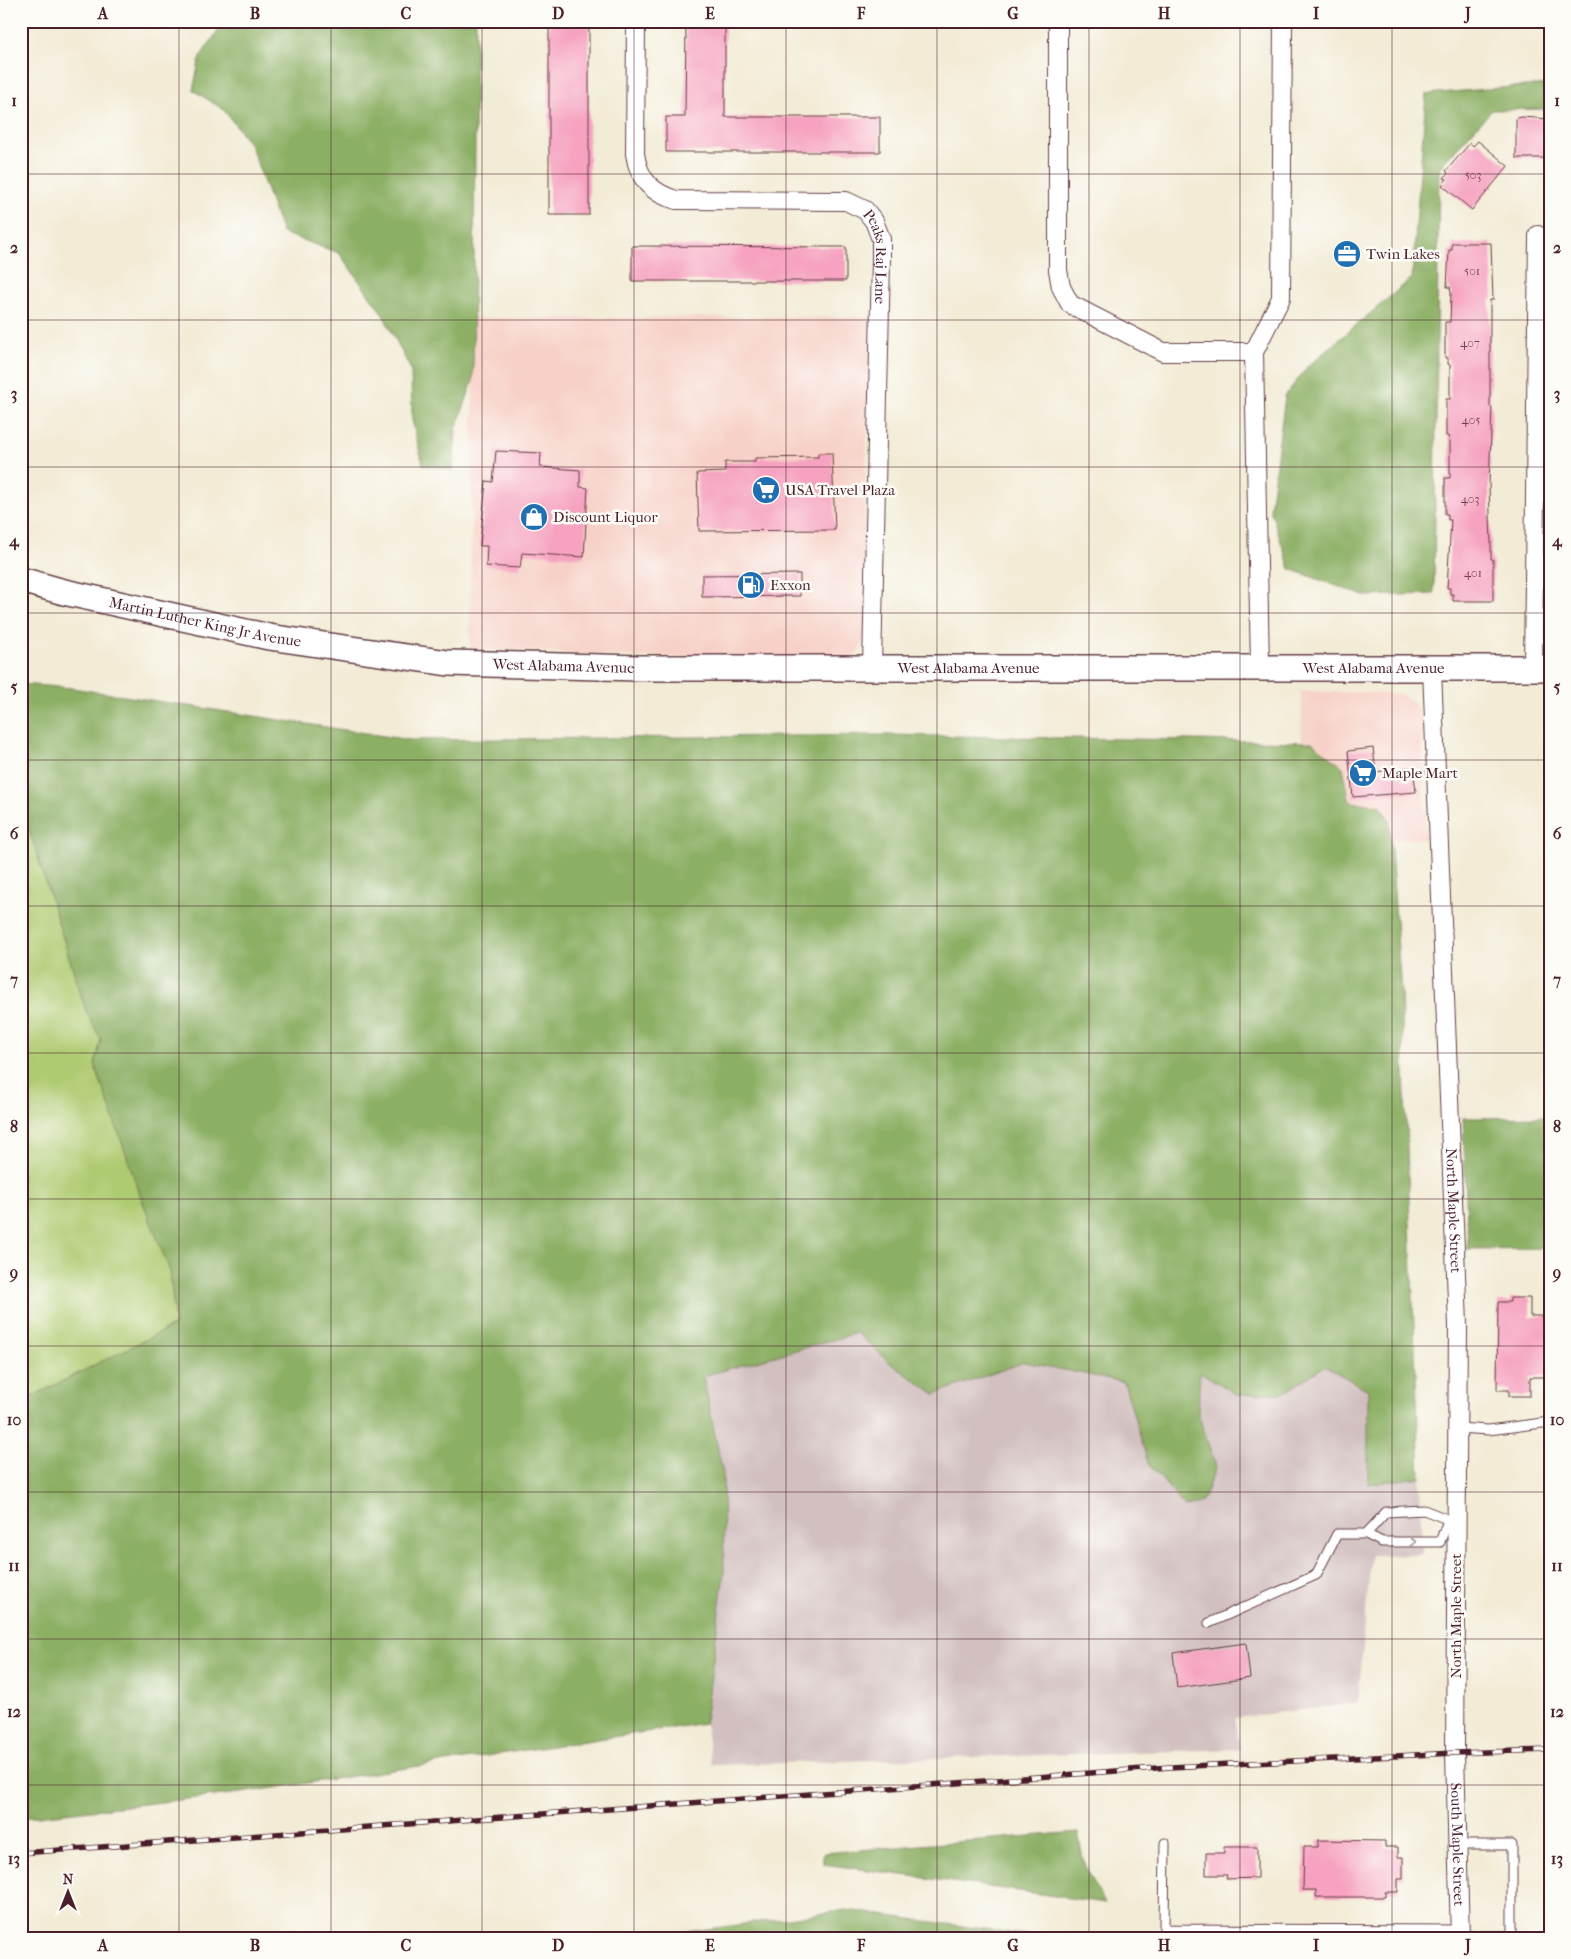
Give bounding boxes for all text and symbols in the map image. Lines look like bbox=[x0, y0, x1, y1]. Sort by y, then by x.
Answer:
text: A bbox=[97, 4, 109, 23]
text: B bbox=[250, 4, 260, 23]
text: C bbox=[401, 4, 412, 23]
text: D bbox=[552, 4, 564, 23]
text: E bbox=[705, 4, 715, 23]
text: F bbox=[856, 4, 866, 23]
text: G bbox=[1007, 4, 1019, 23]
text: H bbox=[1158, 4, 1171, 23]
text: I bbox=[1313, 4, 1320, 23]
text: J bbox=[1463, 4, 1471, 24]
text: 1 bbox=[11, 91, 17, 110]
text: 1 bbox=[1554, 91, 1560, 110]
house number: 503 bbox=[1465, 168, 1481, 182]
street label: Peaks Raj Lane bbox=[859, 206, 890, 305]
text: 2 bbox=[10, 238, 18, 257]
text: 2 bbox=[1553, 238, 1561, 257]
office icon: Twin Lakes bbox=[1332, 239, 1362, 269]
place label: Twin Lakes bbox=[1366, 245, 1440, 263]
house number: 501 bbox=[1464, 264, 1480, 278]
house number: 407 bbox=[1460, 336, 1480, 350]
text: 3 bbox=[11, 384, 17, 404]
text: 3 bbox=[1554, 384, 1560, 404]
house number: 405 bbox=[1462, 413, 1480, 427]
supermarket icon: USA Travel Plaza bbox=[751, 475, 781, 505]
place label: USA Travel Plaza bbox=[785, 481, 896, 499]
house number: 403 bbox=[1461, 492, 1479, 506]
shop icon: Discount Liquor bbox=[519, 502, 549, 532]
place label: Discount Liquor bbox=[553, 508, 658, 526]
text: 4 bbox=[8, 531, 20, 551]
text: 4 bbox=[1551, 531, 1563, 551]
house number: 401 bbox=[1464, 566, 1482, 580]
fuel station icon: Exxon bbox=[736, 570, 766, 600]
place label: Exxon bbox=[770, 576, 811, 594]
street label: Martin Luther King Jr Avenue bbox=[107, 593, 303, 651]
street label: West Alabama Avenue bbox=[491, 655, 635, 677]
street label: West Alabama Avenue bbox=[897, 659, 1040, 677]
street label: West Alabama Avenue bbox=[1302, 659, 1445, 677]
text: 5 bbox=[11, 677, 18, 696]
text: 5 bbox=[1554, 677, 1561, 696]
supermarket icon: Maple Mart bbox=[1348, 758, 1378, 788]
place label: Maple Mart bbox=[1382, 764, 1458, 782]
text: 6 bbox=[10, 824, 19, 843]
text: 6 bbox=[1553, 824, 1562, 843]
text: 7 bbox=[9, 970, 18, 989]
text: 7 bbox=[1552, 970, 1561, 989]
text: 8 bbox=[10, 1117, 18, 1136]
text: 8 bbox=[1553, 1117, 1561, 1136]
street label: North Maple Street bbox=[1442, 1148, 1465, 1274]
text: 9 bbox=[9, 1263, 18, 1283]
text: 9 bbox=[1552, 1263, 1561, 1283]
text: 10 bbox=[7, 1410, 21, 1429]
text: 10 bbox=[1550, 1410, 1564, 1429]
one-way arrow bbox=[1410, 1537, 1417, 1547]
street label: North Maple Street bbox=[1447, 1553, 1465, 1678]
text: 11 bbox=[8, 1556, 20, 1575]
text: 11 bbox=[1551, 1556, 1563, 1575]
text: 12 bbox=[7, 1702, 21, 1721]
text: 12 bbox=[1550, 1702, 1564, 1721]
street label: South Maple Street bbox=[1447, 1782, 1468, 1907]
text: 13 bbox=[8, 1849, 20, 1869]
text: 13 bbox=[1551, 1849, 1563, 1869]
north arrow bbox=[42, 1866, 92, 1916]
text: N bbox=[63, 1871, 74, 1888]
text: A bbox=[97, 1936, 109, 1955]
text: B bbox=[250, 1936, 260, 1955]
text: C bbox=[401, 1936, 412, 1955]
text: D bbox=[552, 1936, 564, 1955]
text: E bbox=[705, 1936, 715, 1955]
text: F bbox=[856, 1936, 866, 1955]
text: G bbox=[1007, 1936, 1019, 1955]
text: H bbox=[1158, 1936, 1171, 1955]
text: I bbox=[1313, 1936, 1320, 1955]
text: J bbox=[1463, 1936, 1471, 1956]

